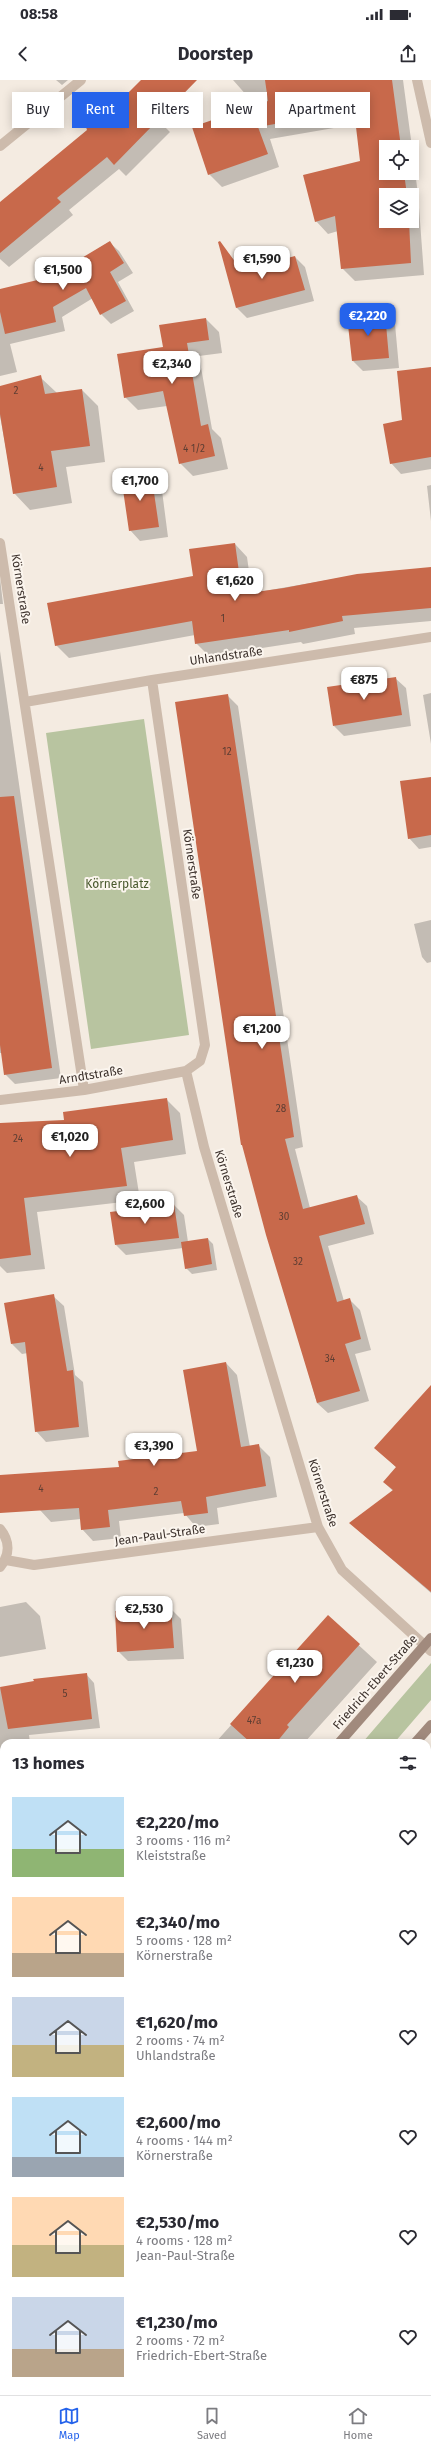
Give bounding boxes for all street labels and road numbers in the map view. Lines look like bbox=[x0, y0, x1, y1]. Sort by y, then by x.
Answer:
street label: Körnerstraße bbox=[9, 553, 33, 625]
street label: Uhlandstraße bbox=[189, 644, 263, 668]
street label: Körnerstraße bbox=[180, 828, 204, 900]
street label: Arndtstraße bbox=[58, 1063, 124, 1087]
street label: Körnerstraße bbox=[212, 1148, 246, 1220]
street label: Körnerstraße bbox=[305, 1457, 341, 1529]
street label: Jean-Paul-Straße bbox=[114, 1522, 206, 1548]
street label: Friedrich-Ebert-Straße bbox=[330, 1632, 420, 1732]

